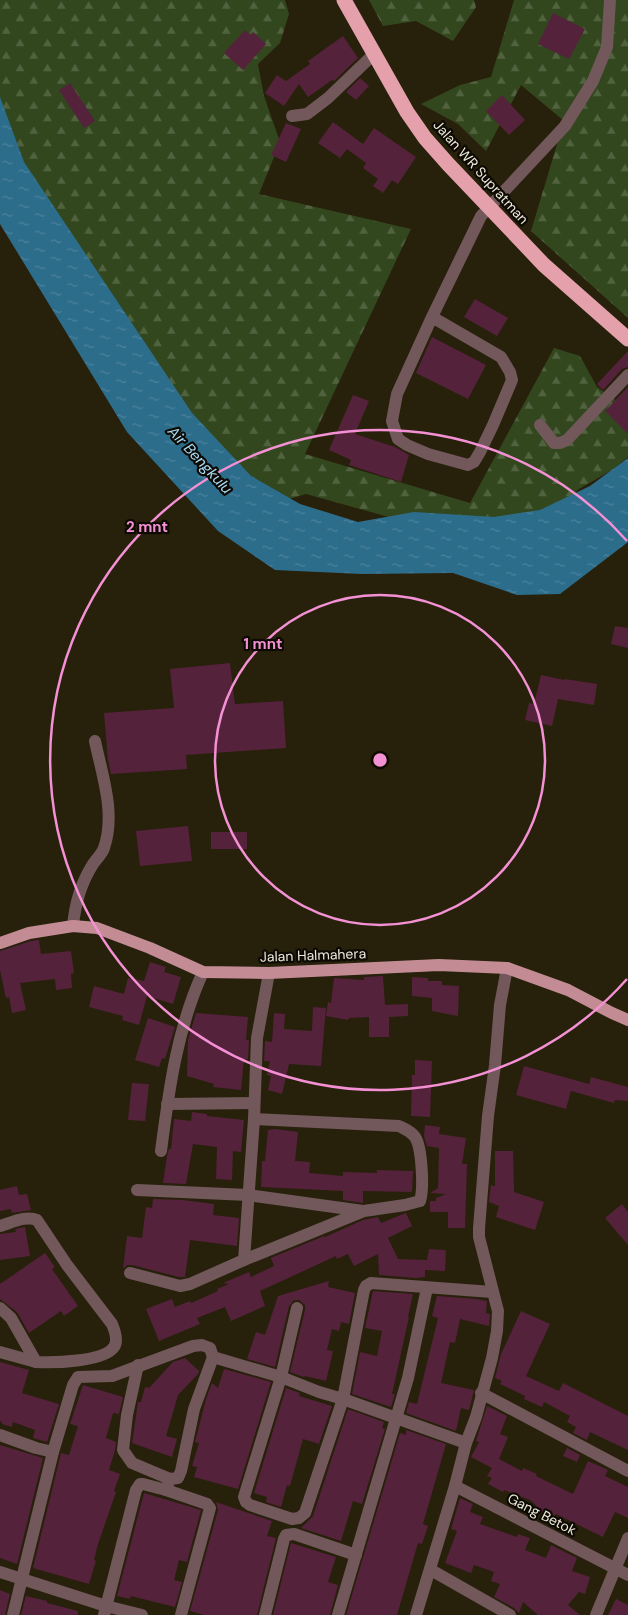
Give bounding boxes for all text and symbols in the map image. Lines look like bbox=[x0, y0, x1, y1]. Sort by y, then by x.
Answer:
street label: Jalan WR Supratman bbox=[430, 116, 532, 228]
water label: Air Bengkulu bbox=[163, 421, 237, 499]
text: 2 mnt bbox=[126, 517, 168, 537]
text: 1 mnt bbox=[244, 634, 282, 654]
centre of rings bbox=[371, 751, 389, 769]
street label: Jalan Halmahera bbox=[260, 944, 366, 966]
street label: Gang Betok bbox=[505, 1489, 579, 1539]

